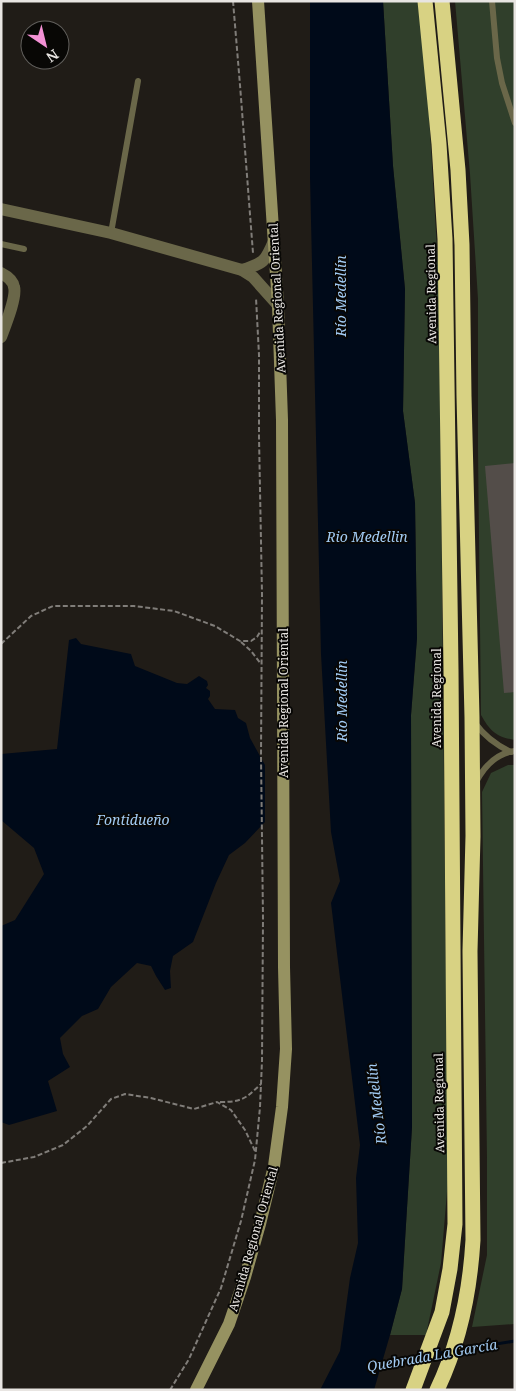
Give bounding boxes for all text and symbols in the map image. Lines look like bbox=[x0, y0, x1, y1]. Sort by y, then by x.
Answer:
north arrow bbox=[20, 20, 70, 70]
text: N bbox=[43, 45, 63, 67]
street label: Avenida Regional Oriental bbox=[265, 222, 289, 373]
street label: Avenida Regional bbox=[422, 244, 440, 344]
water label: Río Medellín bbox=[331, 255, 350, 338]
water label: Rio Medellin bbox=[325, 527, 408, 546]
street label: Avenida Regional Oriental bbox=[275, 628, 292, 778]
street label: Avenida Regional bbox=[428, 648, 445, 748]
water label: Río Medellín bbox=[332, 660, 351, 743]
water label: Fontidueño bbox=[95, 810, 170, 829]
street label: Avenida Regional bbox=[430, 1053, 448, 1153]
water label: Río Medellín bbox=[362, 1062, 391, 1147]
street label: Avenida Regional Oriental bbox=[224, 1164, 282, 1313]
water label: Quebrada La García bbox=[365, 1334, 499, 1376]

